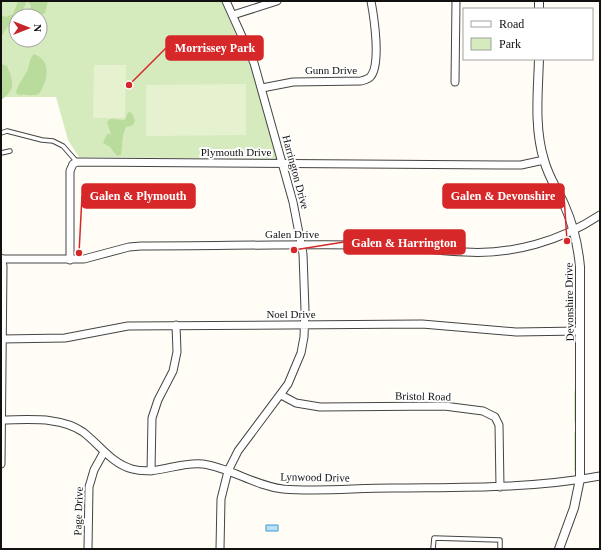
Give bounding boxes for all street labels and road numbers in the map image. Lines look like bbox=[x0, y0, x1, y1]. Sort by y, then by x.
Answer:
street label: Gunn Drive bbox=[305, 64, 357, 76]
street label: Harrington Drive bbox=[280, 134, 312, 210]
street label: Plymouth Drive bbox=[201, 146, 271, 158]
street label: Galen Drive bbox=[265, 228, 319, 240]
street label: Devonshire Drive bbox=[562, 263, 576, 341]
street label: Noel Drive bbox=[266, 308, 316, 320]
street label: Bristol Road bbox=[395, 390, 452, 402]
street label: Lynwood Drive bbox=[280, 470, 350, 484]
street label: Page Drive bbox=[71, 486, 85, 536]

